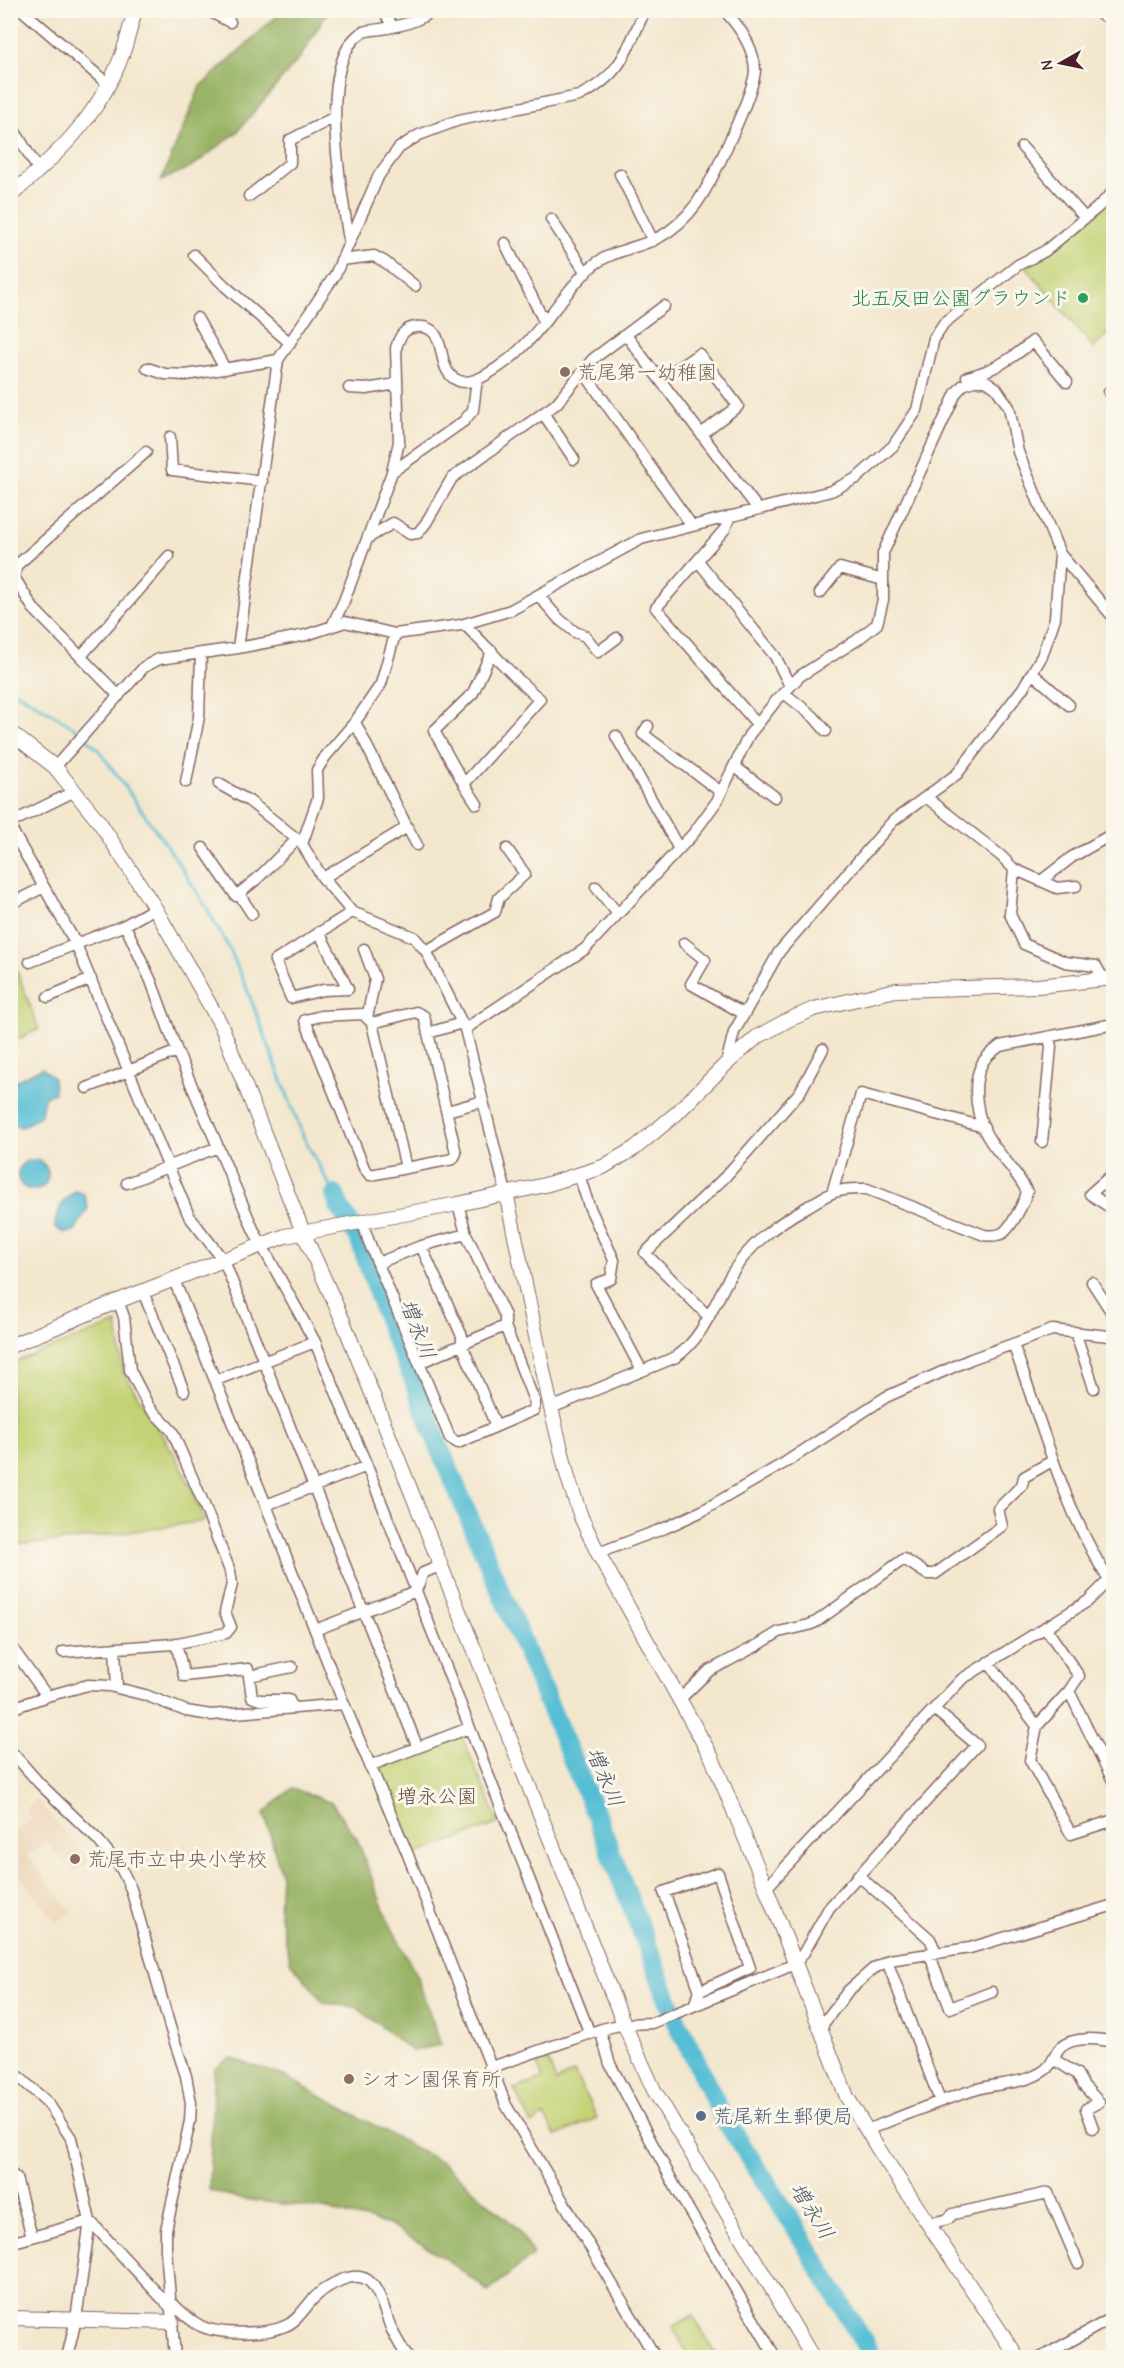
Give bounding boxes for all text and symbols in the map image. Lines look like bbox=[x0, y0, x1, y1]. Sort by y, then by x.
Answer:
north arrow bbox=[1031, 33, 1091, 93]
text: N bbox=[1037, 59, 1057, 72]
place label: 北五反田公園グラウンド bbox=[851, 287, 1071, 310]
marker: 北五反田公園グラウンド bbox=[1076, 291, 1090, 305]
place label: 荒尾第一幼稚園 bbox=[577, 361, 717, 384]
marker: 荒尾第一幼稚園 bbox=[558, 365, 572, 379]
water label: 増永川 bbox=[396, 1295, 440, 1363]
water label: 増永川 bbox=[582, 1743, 628, 1811]
park label: 増永公園 bbox=[397, 1785, 477, 1808]
place label: 荒尾市立中央小学校 bbox=[87, 1848, 267, 1871]
marker: 荒尾市立中央小学校 bbox=[68, 1852, 82, 1866]
place label: シオン園保育所 bbox=[361, 2068, 501, 2091]
marker: シオン園保育所 bbox=[342, 2072, 356, 2086]
place label: 荒尾新生郵便局 bbox=[713, 2105, 853, 2128]
marker: 荒尾新生郵便局 bbox=[694, 2109, 708, 2123]
water label: 増永川 bbox=[785, 2178, 839, 2244]

